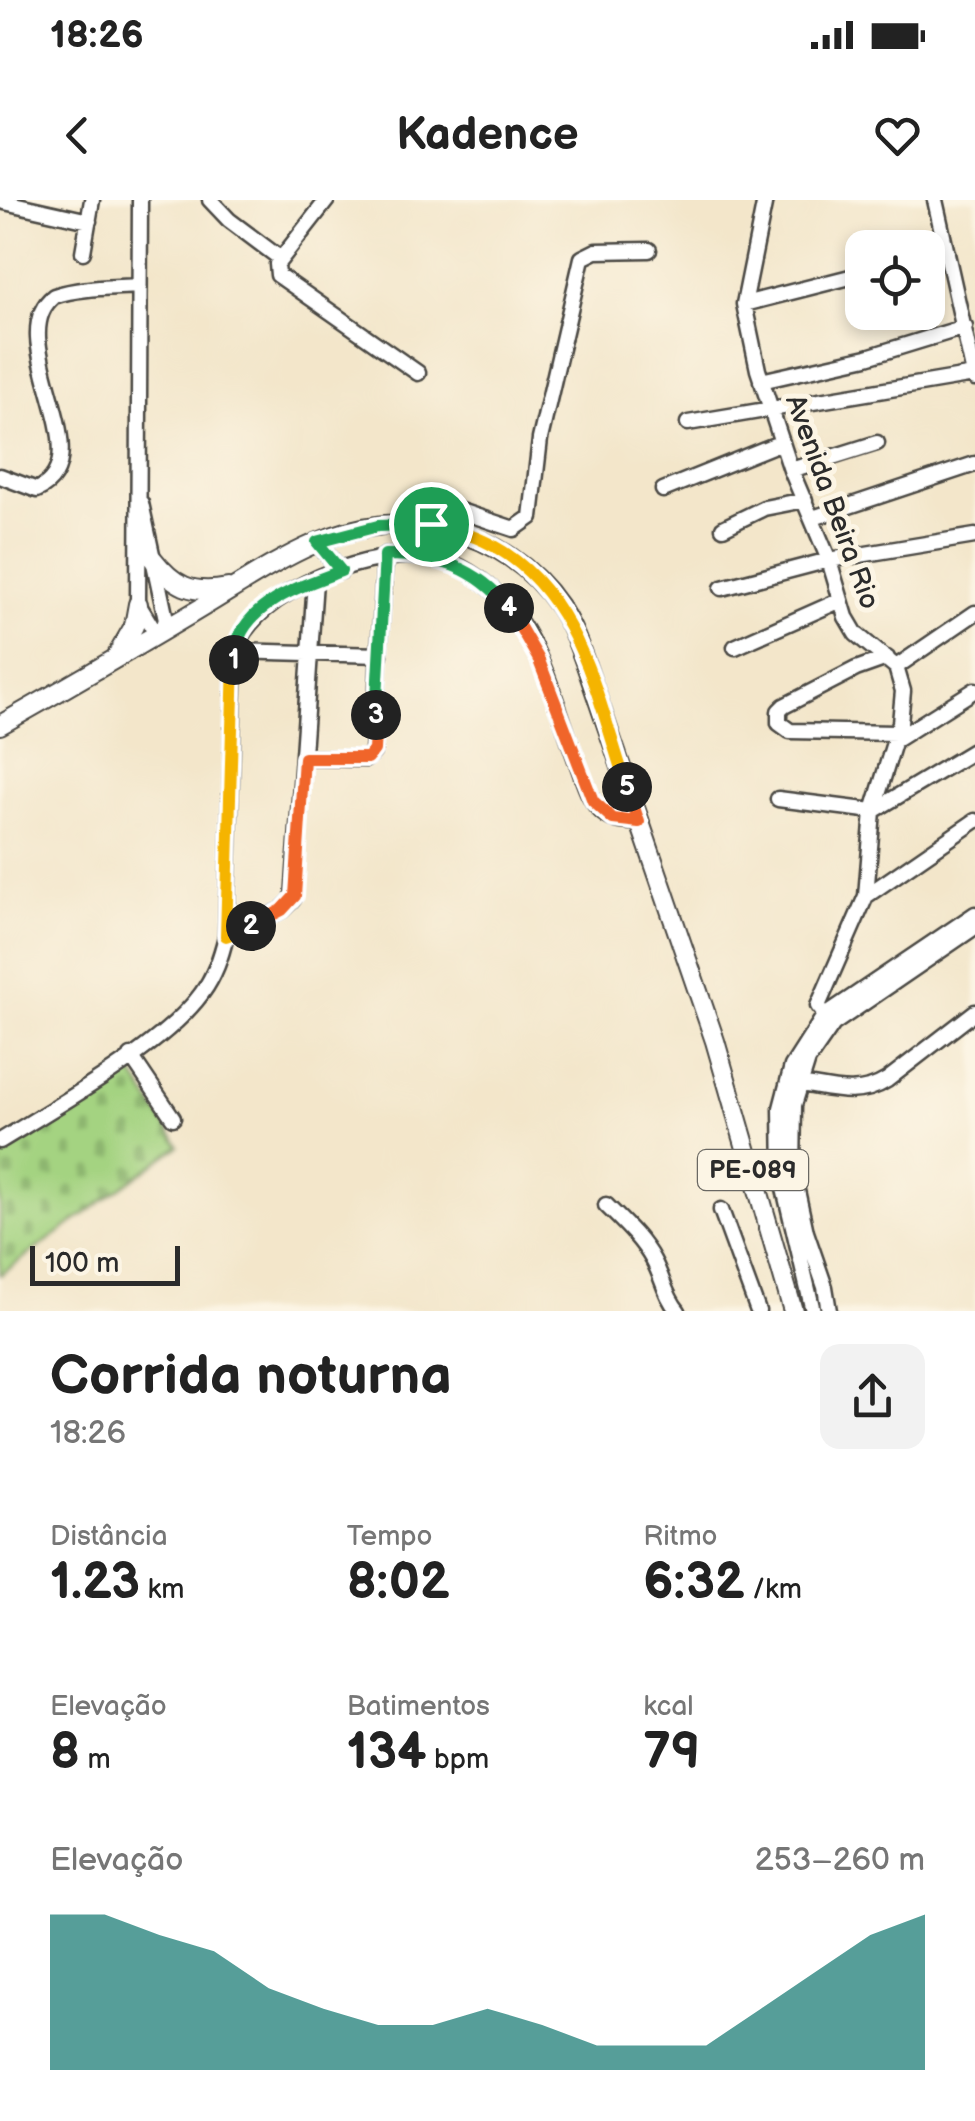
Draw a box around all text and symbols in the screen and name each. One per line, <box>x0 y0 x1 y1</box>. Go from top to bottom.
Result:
text: 18:26 <box>50 13 144 58</box>
icon: back <box>50 108 105 163</box>
text: Kadence <box>396 108 579 163</box>
icon: heart <box>870 108 925 163</box>
map controls <box>845 230 945 330</box>
button: locate <box>845 230 945 330</box>
street label: Avenida Beira Rio <box>778 390 886 614</box>
pin <box>389 482 474 567</box>
icon: arrive <box>404 497 459 552</box>
pin: 4 <box>484 583 534 633</box>
text: 4 <box>501 591 517 624</box>
pin: 1 <box>209 635 259 685</box>
text: 1 <box>228 643 240 676</box>
pin: 3 <box>351 690 401 740</box>
text: 3 <box>368 698 384 731</box>
pin: 5 <box>602 762 652 812</box>
text: 5 <box>619 770 635 803</box>
pin: 2 <box>226 901 276 951</box>
text: 2 <box>243 909 259 942</box>
road number: PE-089 <box>698 1150 808 1190</box>
scale bar <box>30 1241 180 1286</box>
text: 100 m <box>45 1247 119 1280</box>
text: Corrida noturna <box>50 1343 452 1410</box>
button: share <box>820 1344 925 1449</box>
text: 18:26 <box>50 1414 126 1453</box>
text: Distância <box>50 1520 168 1553</box>
text: Tempo <box>347 1520 432 1553</box>
text: Ritmo <box>643 1520 717 1553</box>
text: 1.23 <box>50 1553 140 1613</box>
text: 8:02 <box>347 1553 450 1613</box>
text: 6:32 <box>643 1553 745 1613</box>
text: km <box>140 1573 184 1606</box>
text: /km <box>745 1573 802 1606</box>
text: Elevação <box>50 1690 167 1723</box>
text: Batimentos <box>347 1690 490 1723</box>
text: kcal <box>643 1690 694 1723</box>
text: 8 <box>50 1723 80 1783</box>
text: 134 <box>347 1723 426 1783</box>
text: 79 <box>643 1723 700 1783</box>
text: m <box>80 1743 111 1776</box>
text: bpm <box>426 1743 489 1776</box>
text: Elevação <box>50 1841 183 1880</box>
text: 253–260 m <box>755 1841 925 1880</box>

